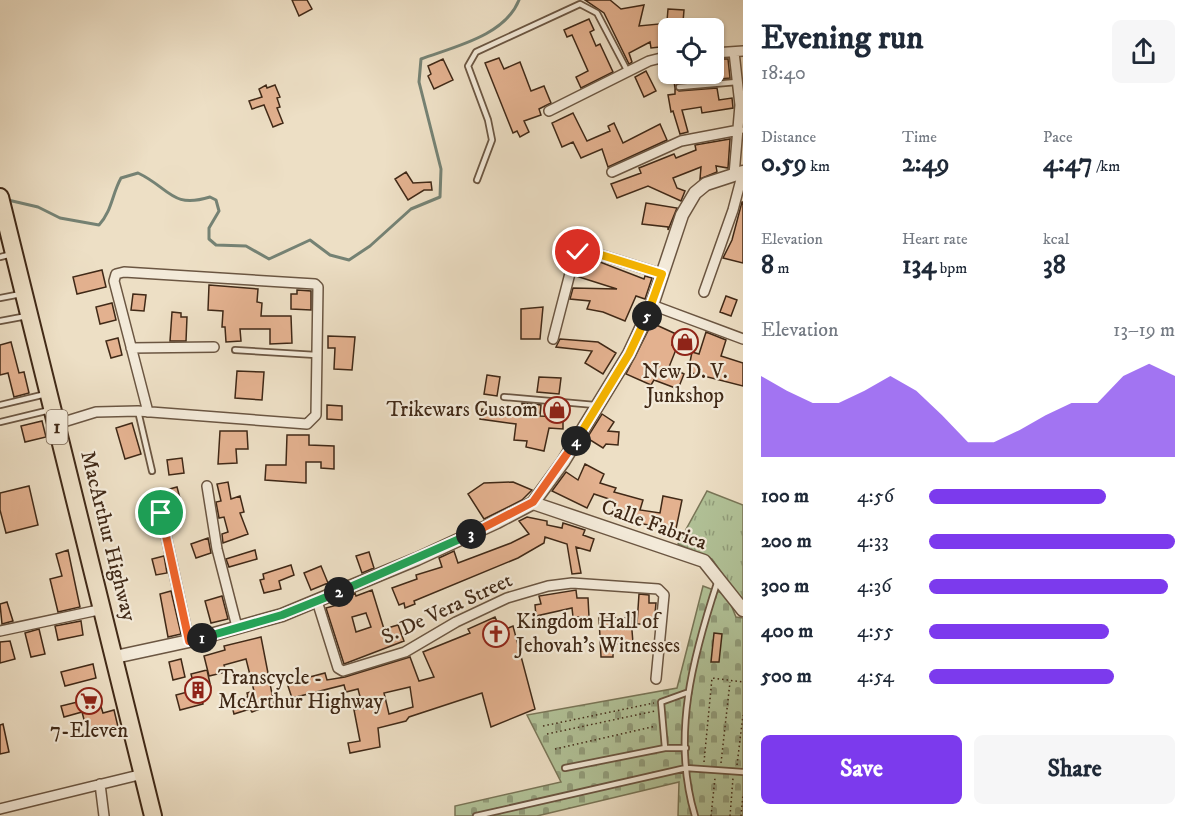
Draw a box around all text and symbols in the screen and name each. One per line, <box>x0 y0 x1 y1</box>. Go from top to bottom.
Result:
map controls <box>658 18 724 84</box>
button: locate <box>658 18 724 84</box>
text: Evening run <box>761 18 923 59</box>
button: share <box>1112 20 1175 83</box>
text: 18:40 <box>761 61 806 86</box>
text: Distance <box>761 127 816 147</box>
text: Time <box>902 127 937 147</box>
text: Pace <box>1043 127 1073 147</box>
text: 0.59 <box>761 147 807 180</box>
text: 2:49 <box>902 147 950 180</box>
text: 4:47 <box>1043 147 1093 180</box>
text: km <box>807 156 830 176</box>
text: /km <box>1093 156 1120 176</box>
pin <box>552 226 603 277</box>
text: Elevation <box>761 229 823 249</box>
text: Heart rate <box>902 229 968 249</box>
text: kcal <box>1043 229 1069 249</box>
icon: check <box>561 235 594 268</box>
text: 8 <box>761 249 774 282</box>
text: 134 <box>902 249 936 282</box>
text: 38 <box>1043 249 1066 282</box>
text: m <box>774 258 789 278</box>
text: bpm <box>936 258 967 278</box>
pin: 5 <box>632 301 662 331</box>
text: 5 <box>643 306 651 326</box>
text: Elevation <box>761 318 838 343</box>
text: 13–19 m <box>1113 318 1175 343</box>
shop icon: New D. V. Junkshop <box>670 327 700 357</box>
place label: New D. V. Junkshop <box>642 359 728 409</box>
shop icon: Trikewars Custom <box>542 395 572 425</box>
place label: Trikewars Custom <box>387 397 538 423</box>
road number: 1 <box>46 410 68 444</box>
pin: 4 <box>561 426 591 456</box>
text: 4 <box>571 431 581 451</box>
street label: MacArthur Highway <box>74 448 142 625</box>
text: 100 m <box>761 484 809 509</box>
text: 4:56 <box>857 484 894 509</box>
pin <box>135 487 186 538</box>
street label: Calle Fabrica <box>598 494 711 556</box>
icon: arrive <box>144 496 177 529</box>
pin: 3 <box>456 519 486 549</box>
text: 3 <box>468 524 474 544</box>
text: 200 m <box>761 529 812 554</box>
text: 4:33 <box>857 529 889 554</box>
street label: S. De Vera Street <box>378 567 517 651</box>
text: 300 m <box>761 574 809 599</box>
text: 4:36 <box>857 574 892 599</box>
pin: 2 <box>324 577 354 607</box>
text: 2 <box>335 582 343 602</box>
place label: Kingdom Hall of Jehovah's Witnesses <box>514 609 680 659</box>
church icon: Kingdom Hall of Jehovah's Witnesses <box>481 619 511 649</box>
text: 400 m <box>761 619 813 644</box>
text: 4:55 <box>857 619 894 644</box>
pin: 1 <box>187 623 217 653</box>
text: 1 <box>199 628 205 648</box>
text: 500 m <box>761 664 812 689</box>
text: 4:54 <box>857 664 894 689</box>
place label: Transcycle - McArthur Highway <box>218 665 385 715</box>
building icon: Transcycle - McArthur Highway <box>183 675 213 705</box>
supermarket icon: 7-Eleven <box>74 686 104 716</box>
place label: 7-Eleven <box>50 718 128 744</box>
button: Save <box>761 735 962 804</box>
button: Share <box>974 735 1175 804</box>

